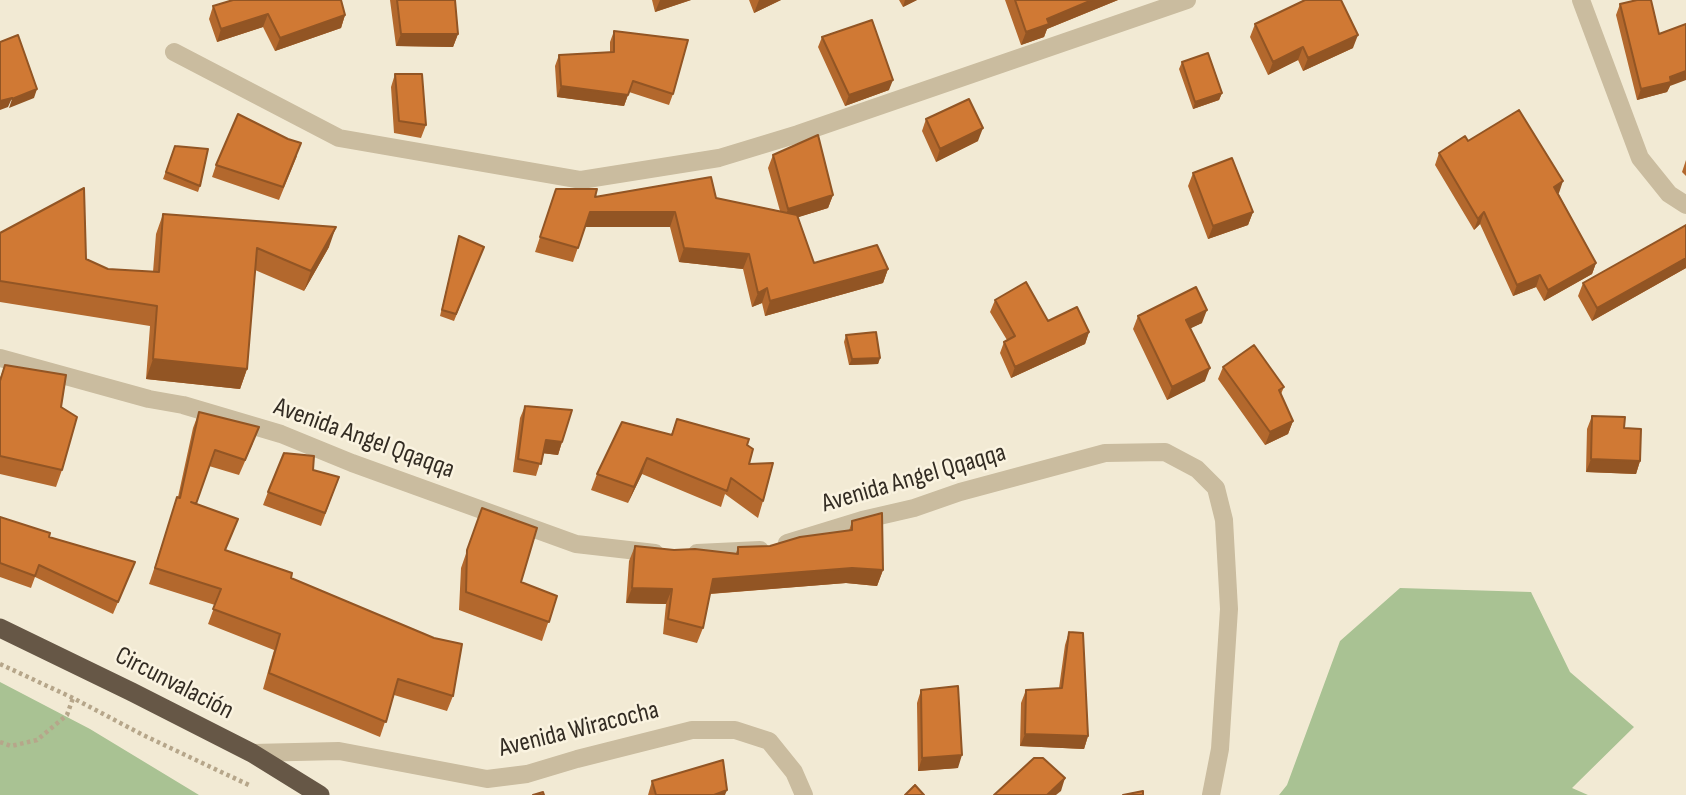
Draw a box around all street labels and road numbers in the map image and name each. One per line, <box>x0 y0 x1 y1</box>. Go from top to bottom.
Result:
street label: Avenida Angel Qqaqqa <box>269 392 459 486</box>
street label: Avenida Angel Qqaqqa <box>818 438 1010 520</box>
street label: Circunvalación <box>110 641 238 727</box>
street label: Avenida Wiracocha <box>496 695 662 765</box>

